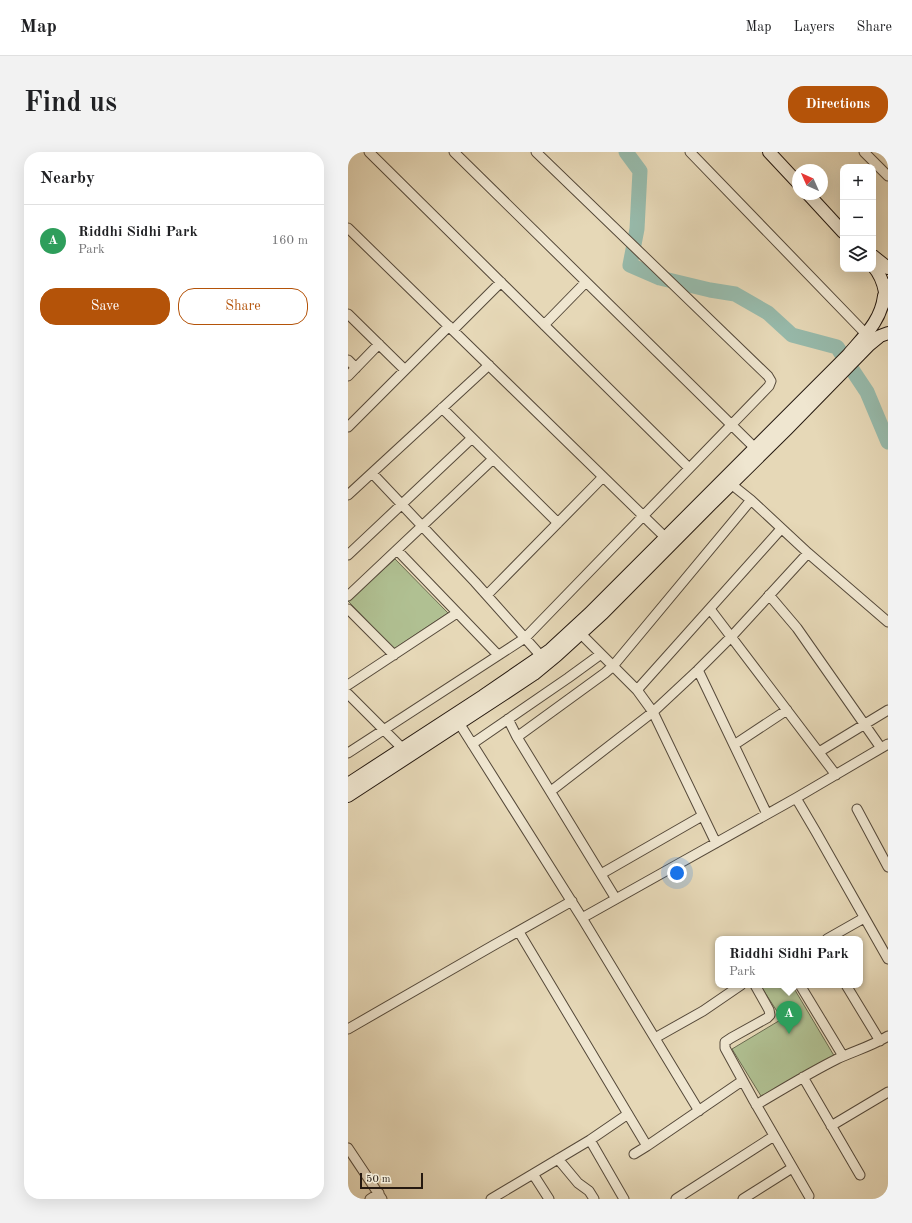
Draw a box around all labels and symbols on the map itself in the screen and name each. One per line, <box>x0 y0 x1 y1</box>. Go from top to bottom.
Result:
north arrow <box>792 164 828 200</box>
your location <box>667 863 687 883</box>
pin: A <box>776 1001 802 1034</box>
scale bar <box>360 1171 423 1190</box>

